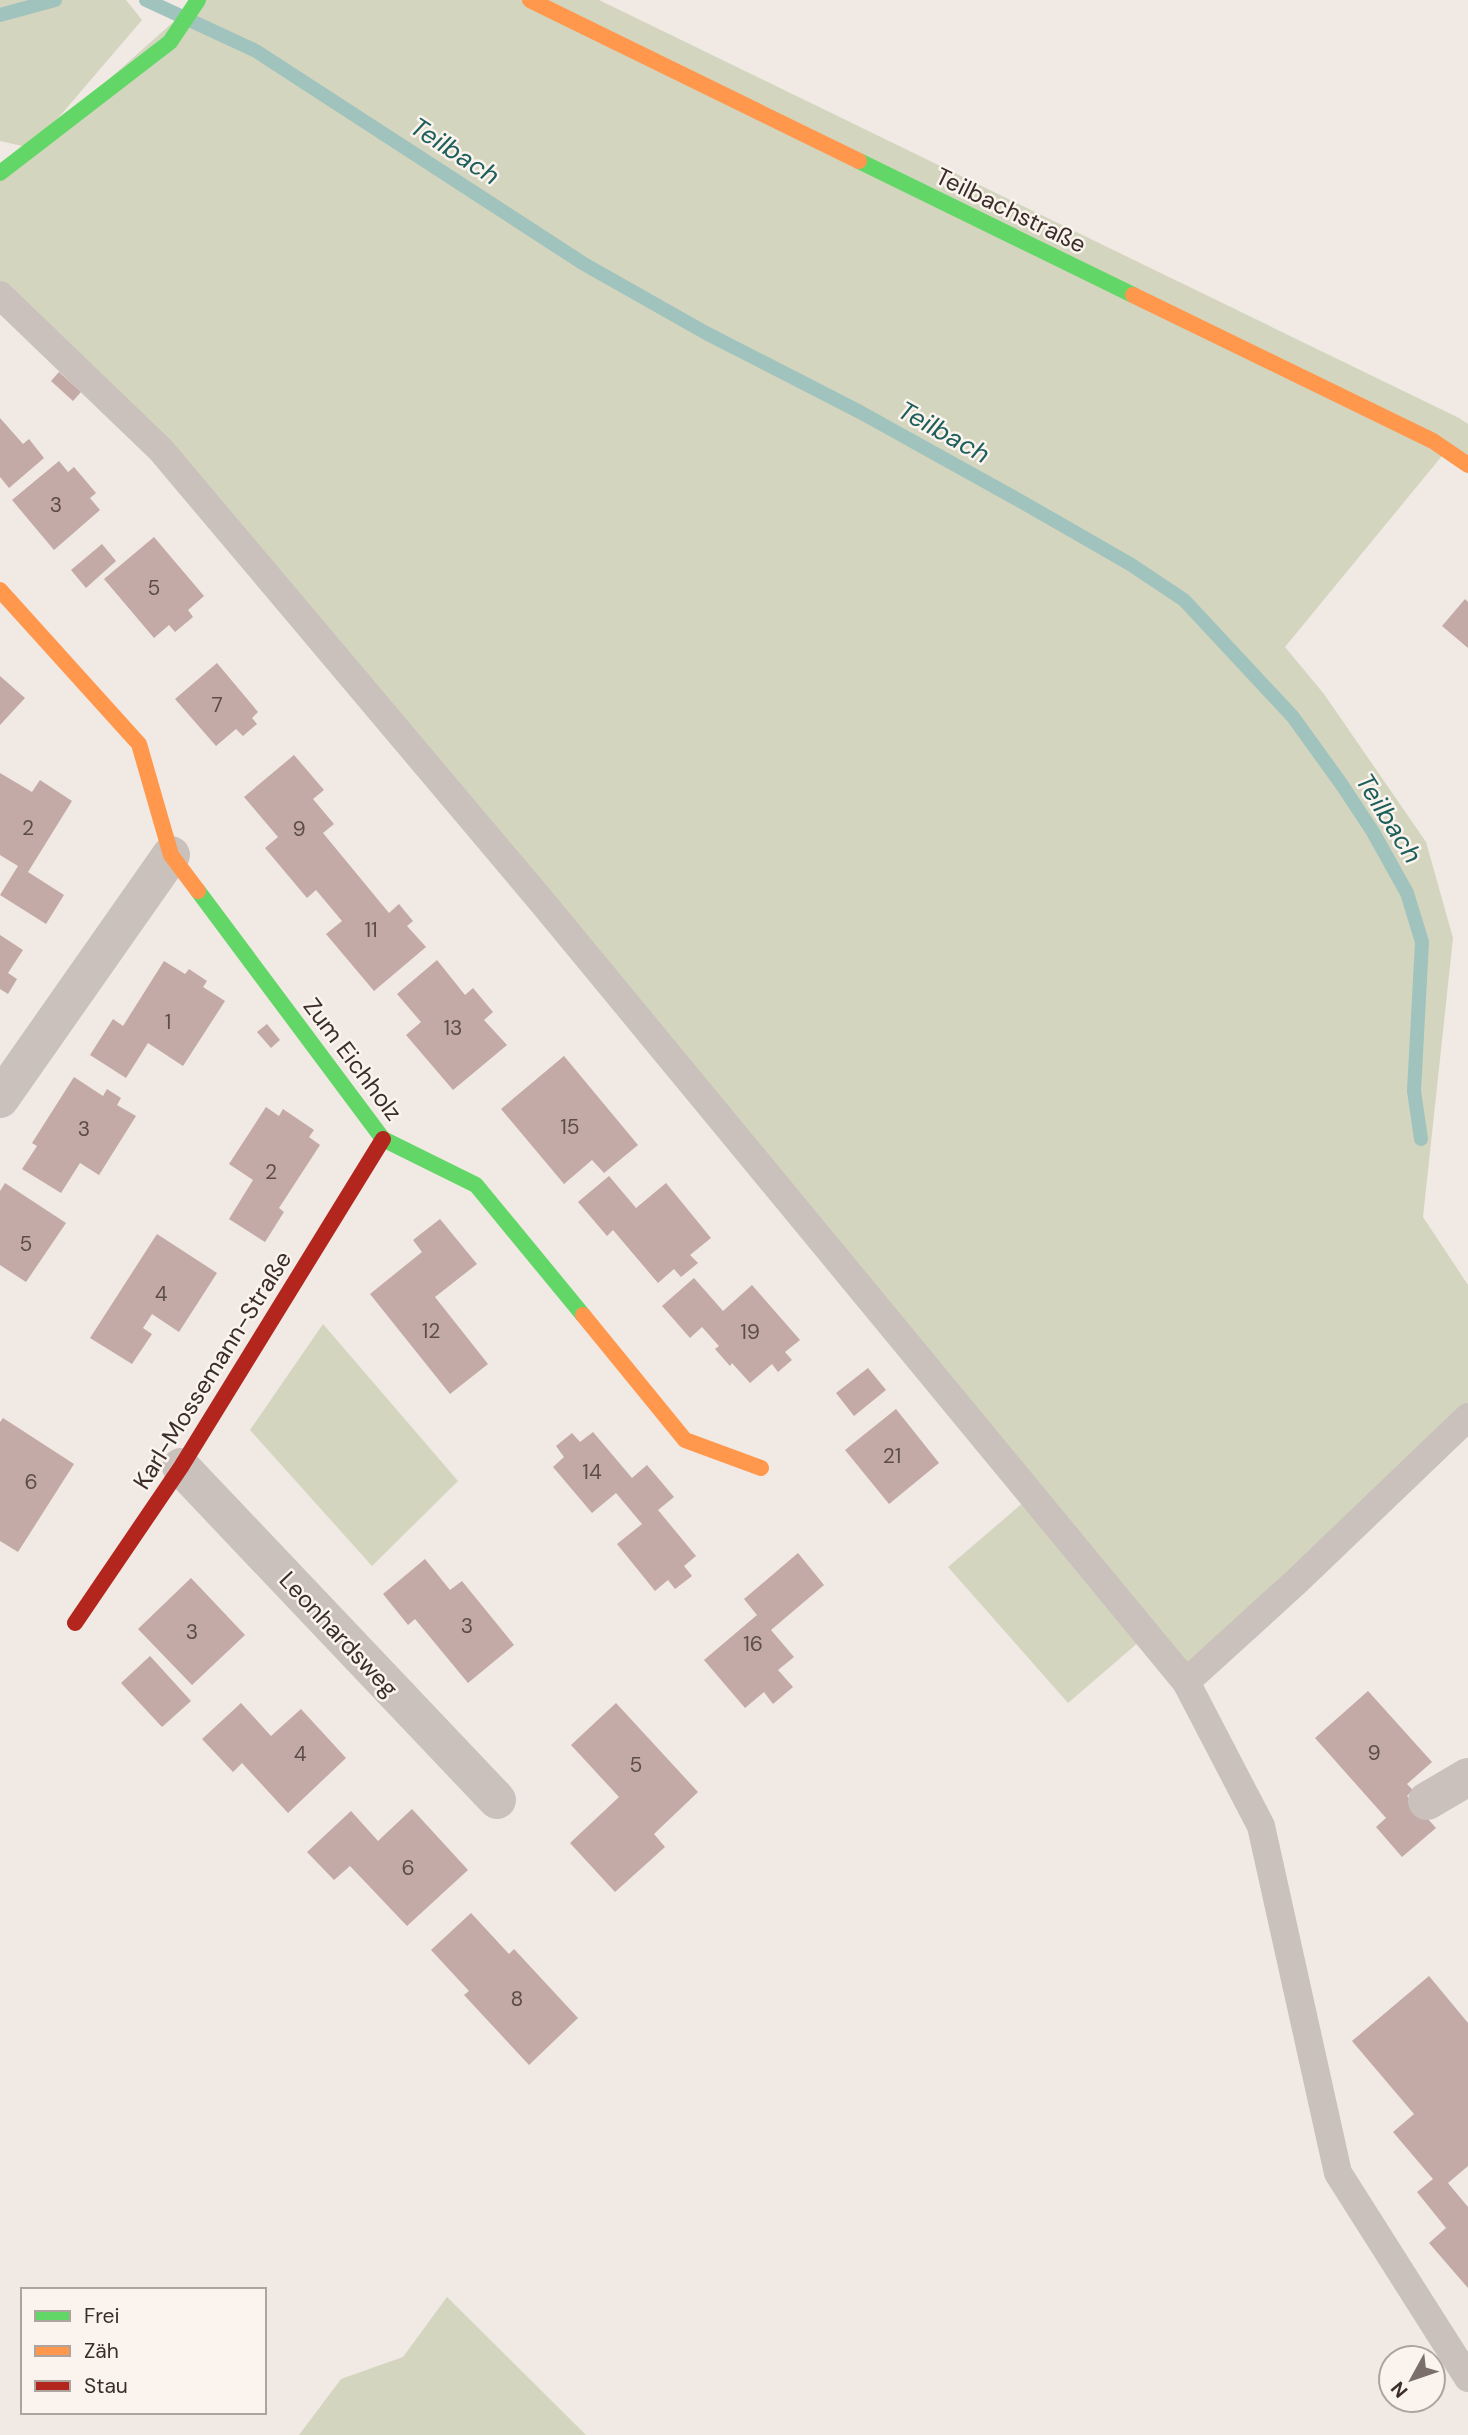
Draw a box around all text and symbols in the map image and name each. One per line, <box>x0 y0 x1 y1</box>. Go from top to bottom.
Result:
water label: Teilbach <box>404 110 506 192</box>
street label: Teilbachstraße <box>931 160 1091 260</box>
water label: Teilbach <box>892 393 996 471</box>
house number: 3 <box>50 491 62 519</box>
house number: 5 <box>148 574 160 602</box>
house number: 7 <box>211 691 223 719</box>
water label: Teilbach <box>1348 767 1430 869</box>
house number: 2 <box>22 814 34 842</box>
house number: 9 <box>292 815 306 843</box>
house number: 11 <box>364 916 378 944</box>
street label: Zum Eichholz <box>297 991 409 1127</box>
house number: 1 <box>165 1008 171 1036</box>
house number: 13 <box>444 1014 462 1042</box>
house number: 15 <box>560 1113 580 1141</box>
house number: 3 <box>78 1115 90 1143</box>
house number: 2 <box>265 1158 277 1186</box>
house number: 5 <box>20 1230 32 1258</box>
street label: Karl-Mossemann-Straße <box>126 1245 298 1495</box>
house number: 4 <box>155 1280 168 1308</box>
house number: 12 <box>422 1317 440 1345</box>
house number: 19 <box>740 1318 760 1346</box>
house number: 21 <box>883 1442 901 1470</box>
house number: 14 <box>582 1458 602 1486</box>
house number: 6 <box>24 1468 38 1496</box>
street label: Leonhardsweg <box>273 1565 405 1703</box>
house number: 3 <box>461 1612 473 1640</box>
house number: 3 <box>186 1618 198 1646</box>
house number: 16 <box>743 1630 763 1658</box>
house number: 9 <box>1367 1739 1381 1767</box>
house number: 4 <box>294 1740 307 1768</box>
house number: 5 <box>630 1751 642 1779</box>
house number: 6 <box>401 1854 415 1882</box>
house number: 8 <box>511 1985 523 2013</box>
legend <box>21 2288 266 2414</box>
text: Frei <box>84 2302 120 2330</box>
text: Zäh <box>84 2337 119 2365</box>
north arrow <box>1377 2344 1447 2414</box>
text: Stau <box>84 2372 128 2400</box>
text: N <box>1385 2376 1413 2403</box>

